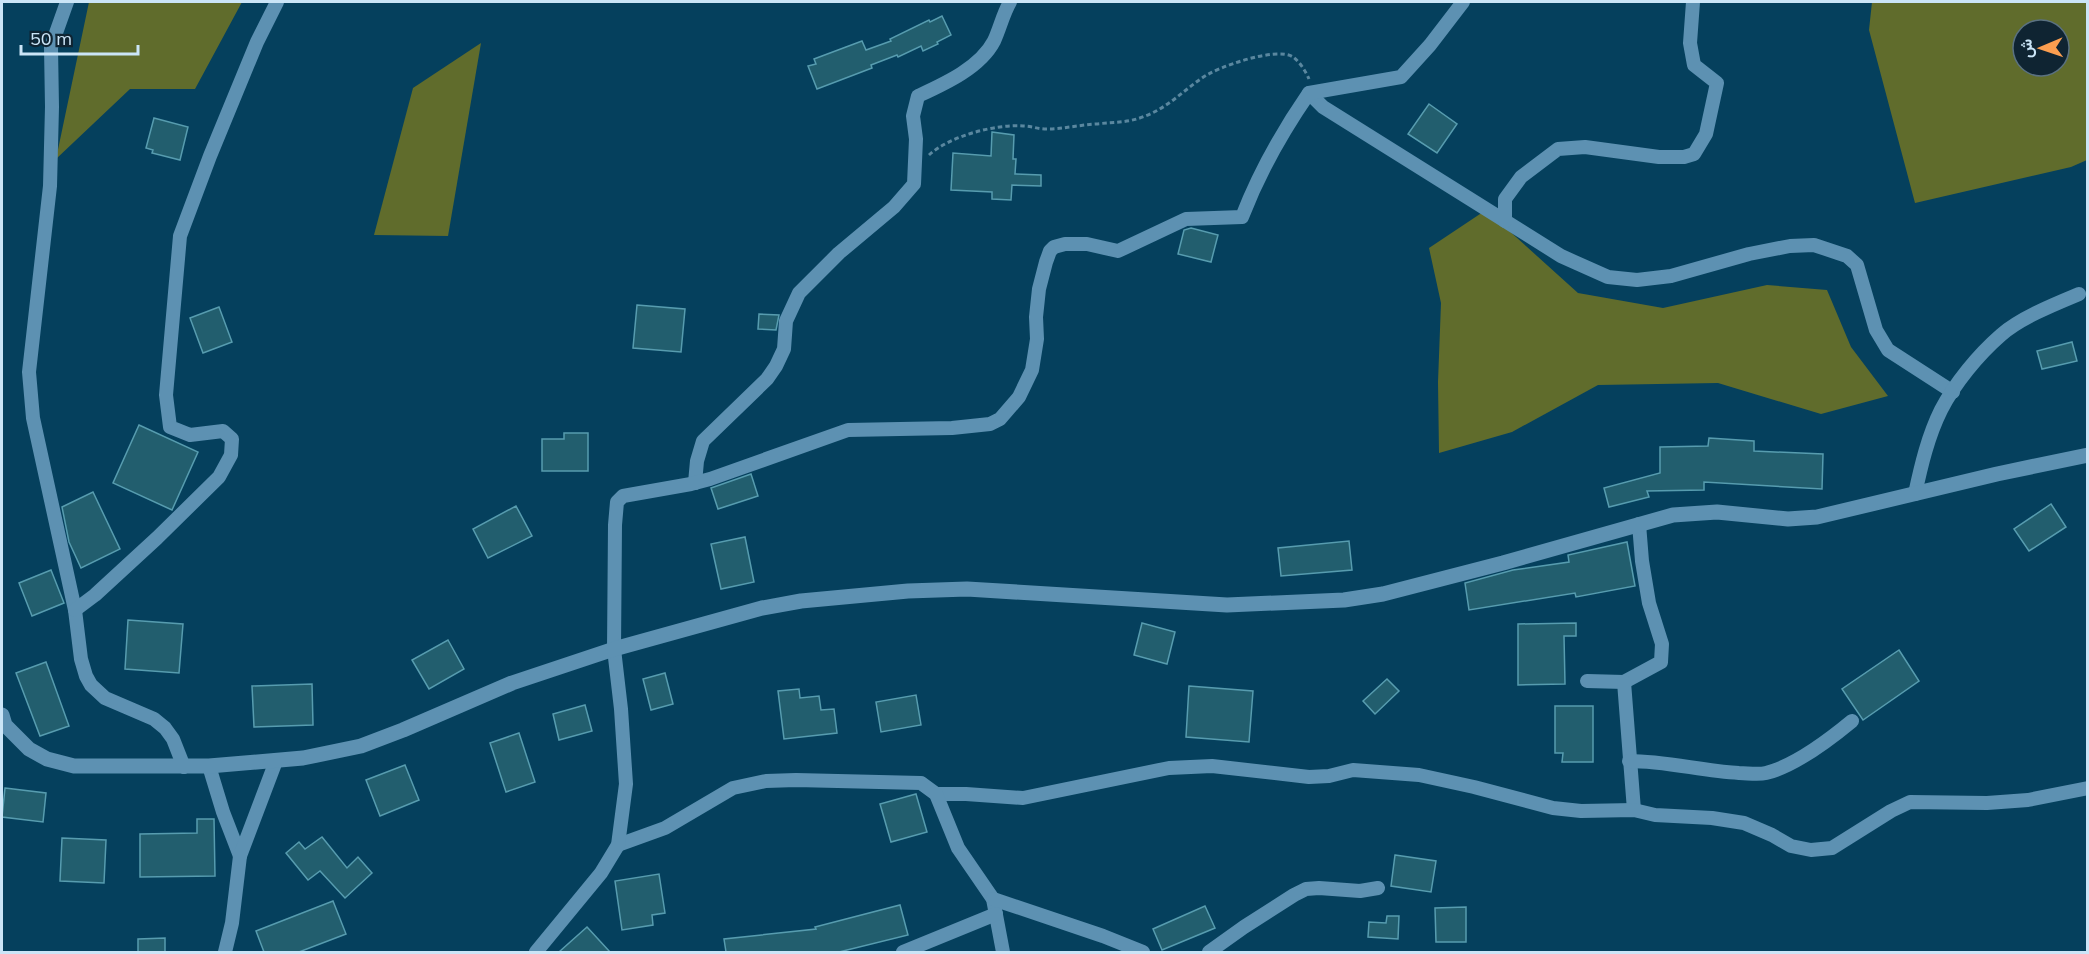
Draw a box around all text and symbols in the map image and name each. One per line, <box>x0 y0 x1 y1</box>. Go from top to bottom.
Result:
scale bar <box>21 18 138 56</box>
north arrow <box>2011 18 2071 78</box>
text: 50 m <box>30 27 72 50</box>
text: ش <box>2016 39 2036 58</box>

